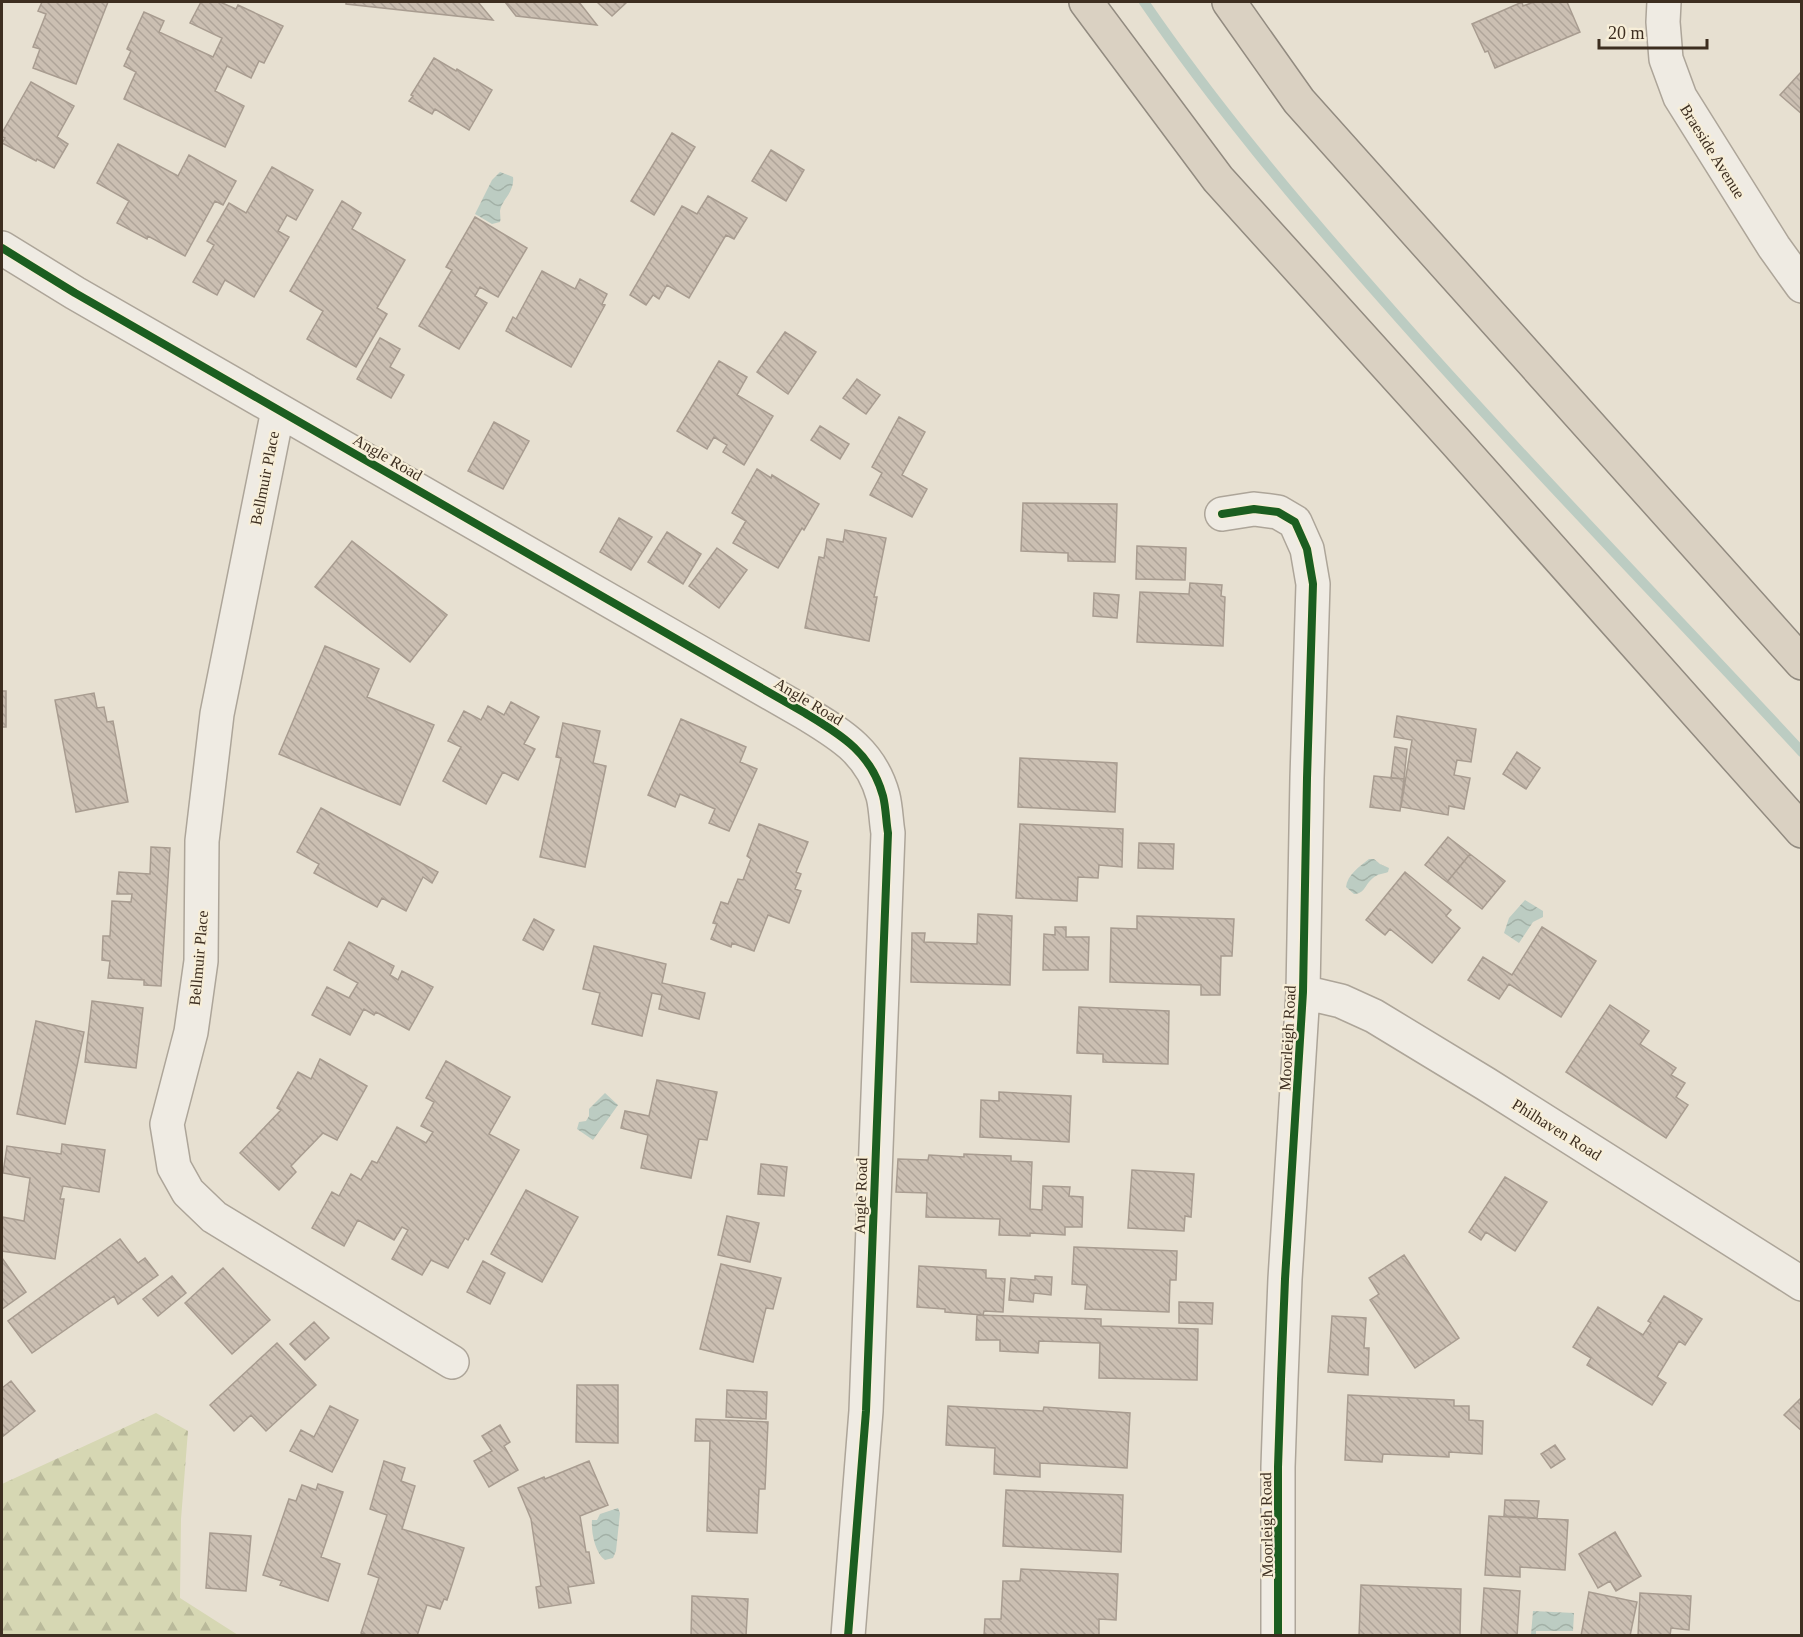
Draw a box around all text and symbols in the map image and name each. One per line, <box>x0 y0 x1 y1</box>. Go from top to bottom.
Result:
scale bar <box>1599 12 1707 50</box>
text: 20 m <box>1608 23 1645 43</box>
street label: Braeside Avenue <box>1677 101 1748 201</box>
street label: Bellmuir Place <box>247 430 282 527</box>
street label: Angle Road <box>350 431 425 485</box>
street label: Angle Road <box>771 674 846 729</box>
street label: Bellmuir Place <box>186 910 211 1006</box>
street label: Moorleigh Road <box>1276 985 1300 1091</box>
street label: Philhaven Road <box>1509 1095 1604 1164</box>
street label: Angle Road <box>851 1157 871 1235</box>
street label: Moorleigh Road <box>1257 1472 1277 1578</box>

